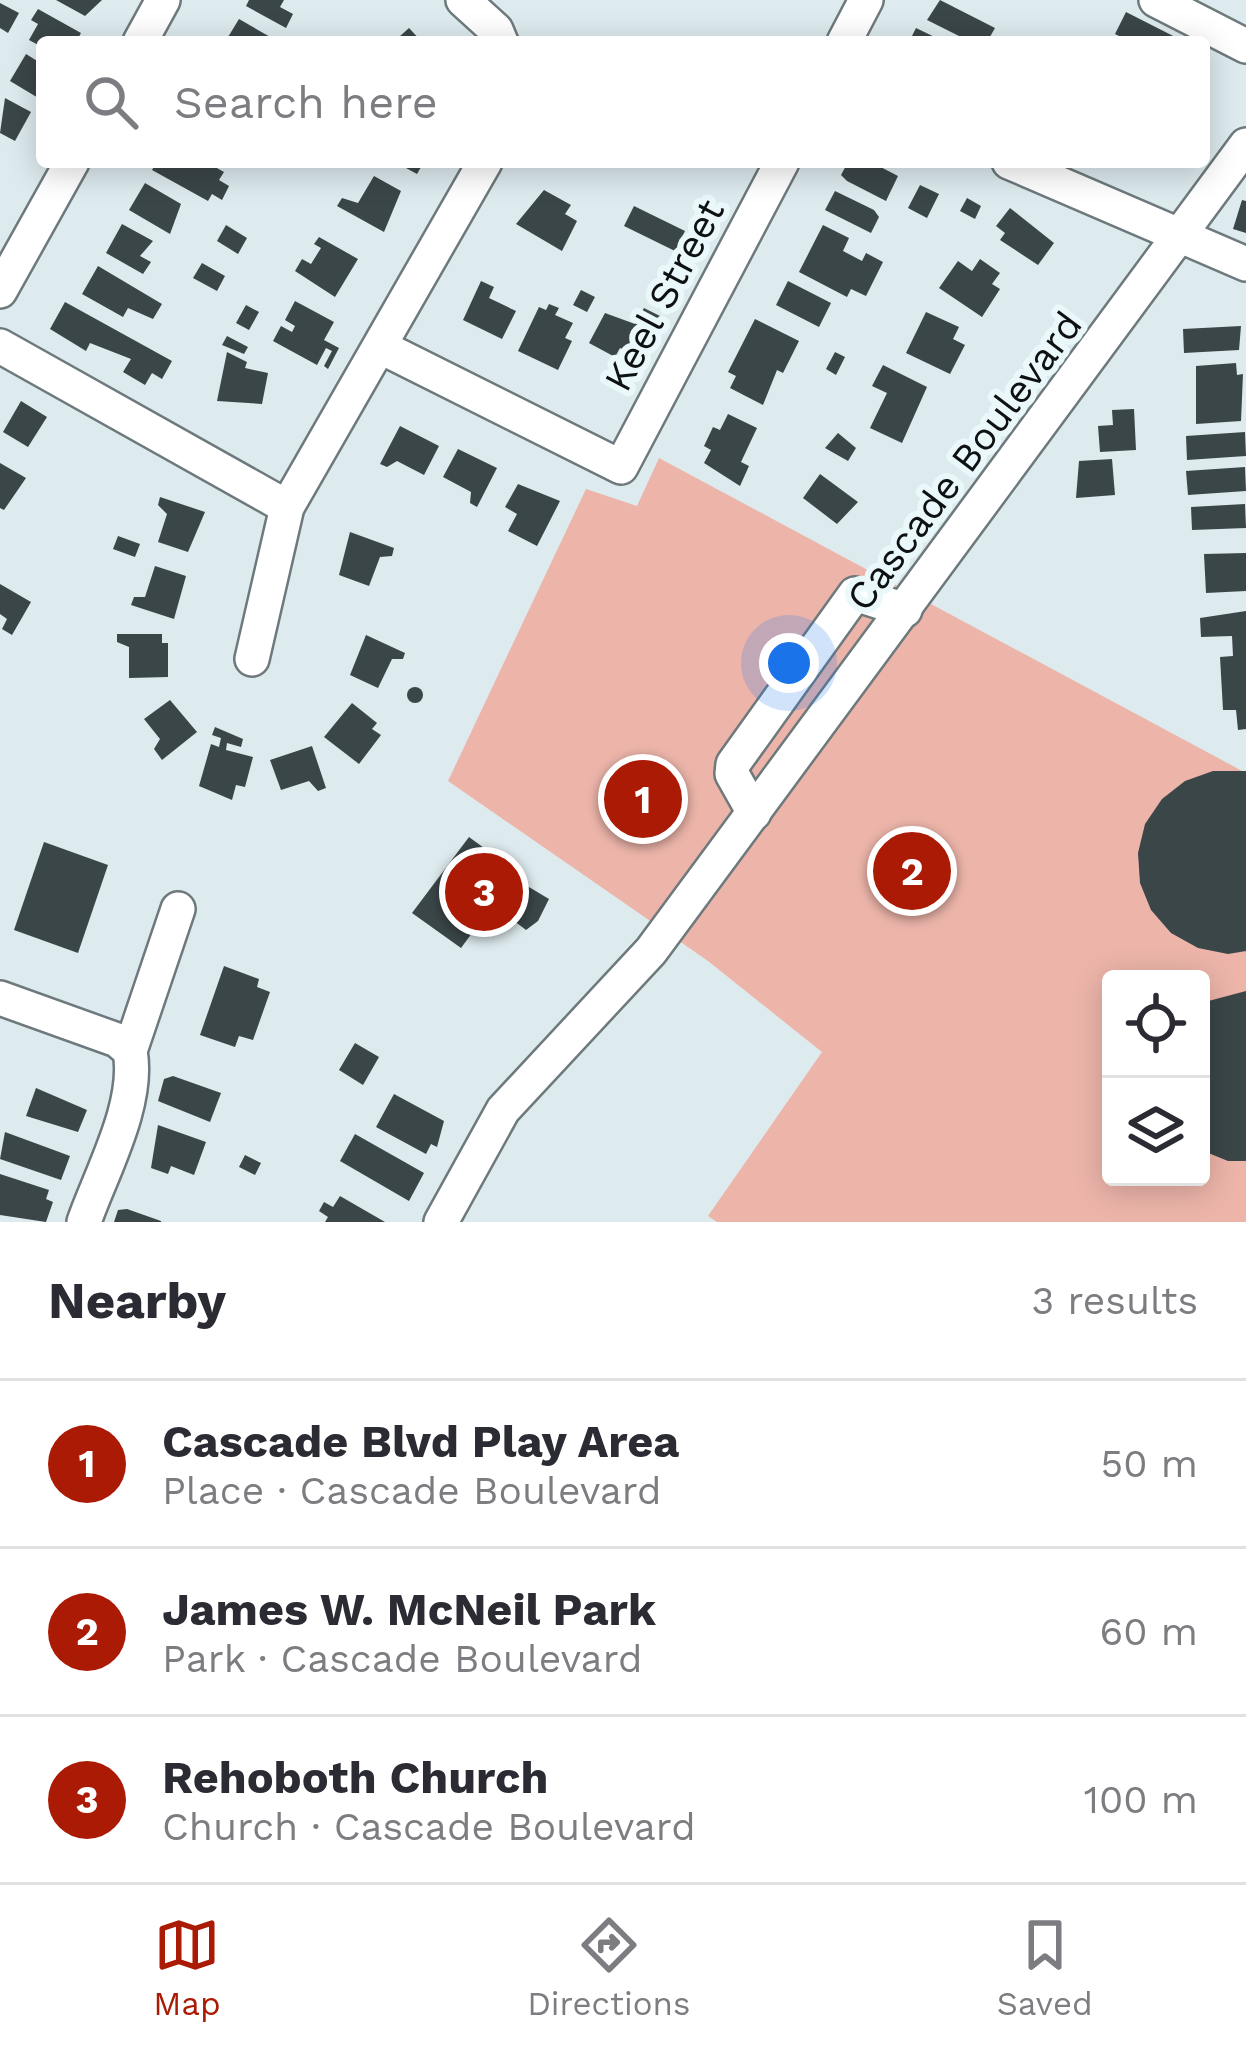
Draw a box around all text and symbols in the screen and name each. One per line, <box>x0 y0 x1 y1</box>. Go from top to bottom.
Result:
search box <box>36 36 1210 168</box>
icon: search <box>78 69 144 135</box>
text: Search here <box>174 76 438 129</box>
street label: Keel Street <box>595 192 733 398</box>
street label: Cascade Boulevard <box>837 303 1091 619</box>
your location <box>759 633 819 693</box>
pin: 1 <box>604 754 682 844</box>
pin: 2 <box>873 826 951 916</box>
pin: 3 <box>445 847 523 937</box>
map controls <box>1102 970 1210 1186</box>
button: locate <box>1102 970 1210 1078</box>
button: layers <box>1102 1078 1210 1186</box>
text: Nearby <box>48 1271 226 1330</box>
text: 3 results <box>1032 1278 1198 1323</box>
text: Cascade Blvd Play Area <box>162 1415 679 1468</box>
text: 1 <box>79 1441 95 1486</box>
text: 50 m <box>1101 1441 1198 1486</box>
text: Place · Cascade Boulevard <box>162 1468 662 1513</box>
text: James W. McNeil Park <box>162 1583 656 1636</box>
text: 2 <box>75 1609 99 1654</box>
text: 60 m <box>1100 1609 1198 1654</box>
text: Park · Cascade Boulevard <box>162 1636 642 1681</box>
text: Rehoboth Church <box>162 1751 548 1804</box>
text: 3 <box>75 1777 99 1822</box>
text: 100 m <box>1084 1777 1198 1822</box>
text: Church · Cascade Boulevard <box>162 1804 696 1849</box>
tab: Map <box>153 1912 221 2023</box>
tab: Directions <box>527 1912 690 2023</box>
tab: Saved <box>997 1912 1093 2023</box>

